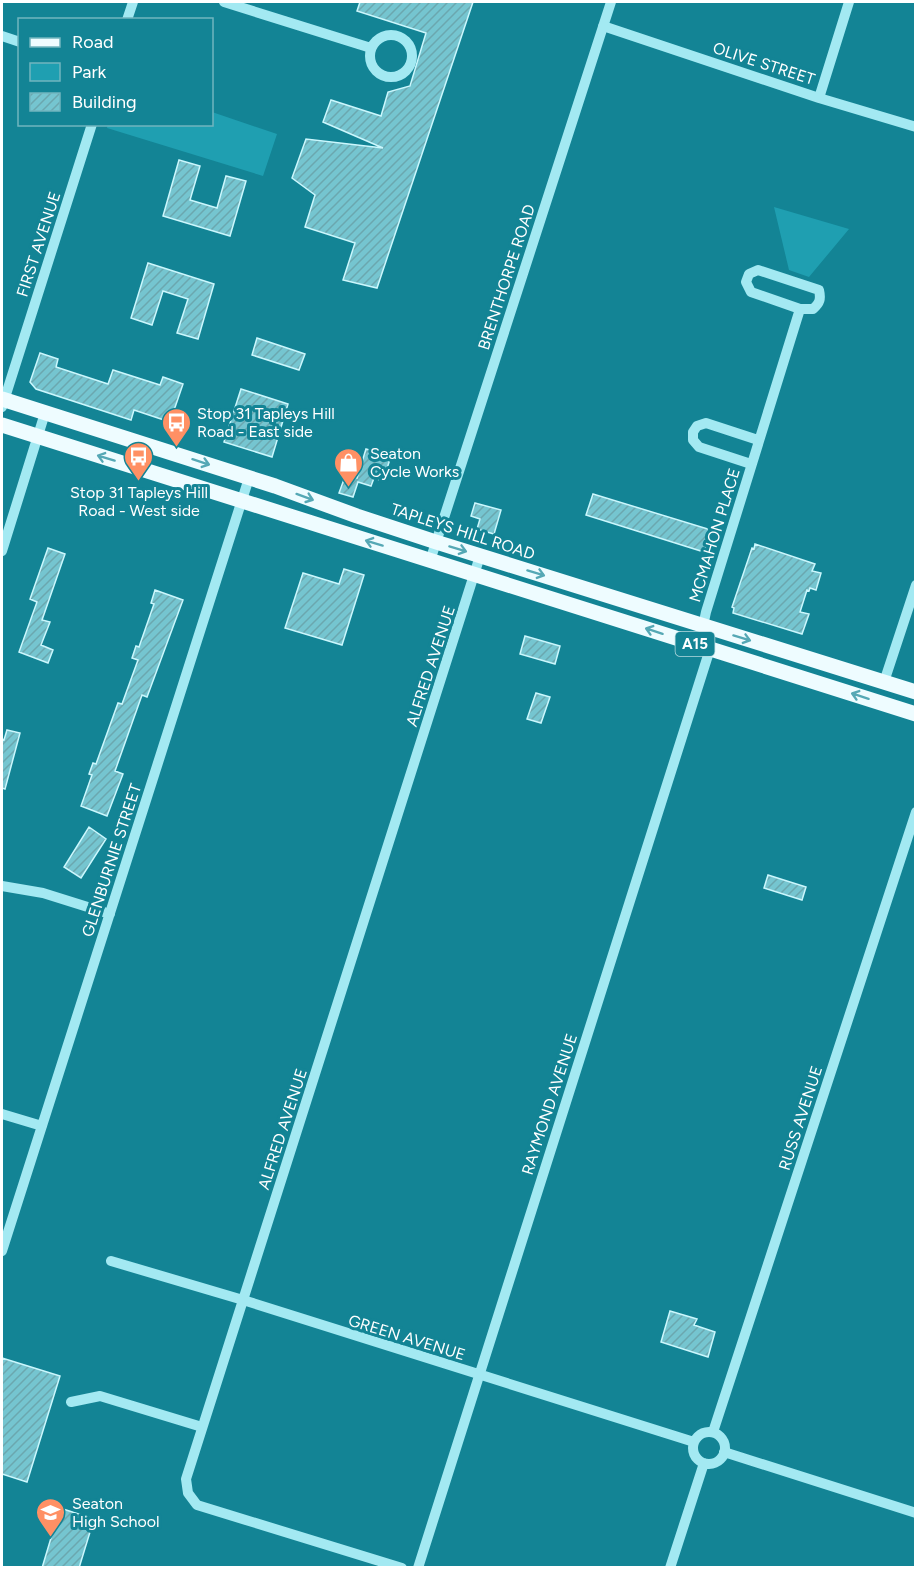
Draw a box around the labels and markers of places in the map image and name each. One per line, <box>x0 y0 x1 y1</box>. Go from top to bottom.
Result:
place label: Stop 31 Tapleys Hill Road - East side <box>197 404 335 441</box>
bus stop icon: Stop 31 Tapleys Hill Road - East side <box>160 406 192 448</box>
bus stop icon: Stop 31 Tapleys Hill Road - West side <box>123 440 155 482</box>
place label: Seaton Cycle Works <box>370 444 459 481</box>
shop icon: Seaton Cycle Works <box>333 446 365 488</box>
place label: Stop 31 Tapleys Hill Road - West side <box>70 483 208 520</box>
place label: Seaton High School <box>72 1494 160 1531</box>
school or university icon: Seaton High School <box>35 1496 67 1538</box>

